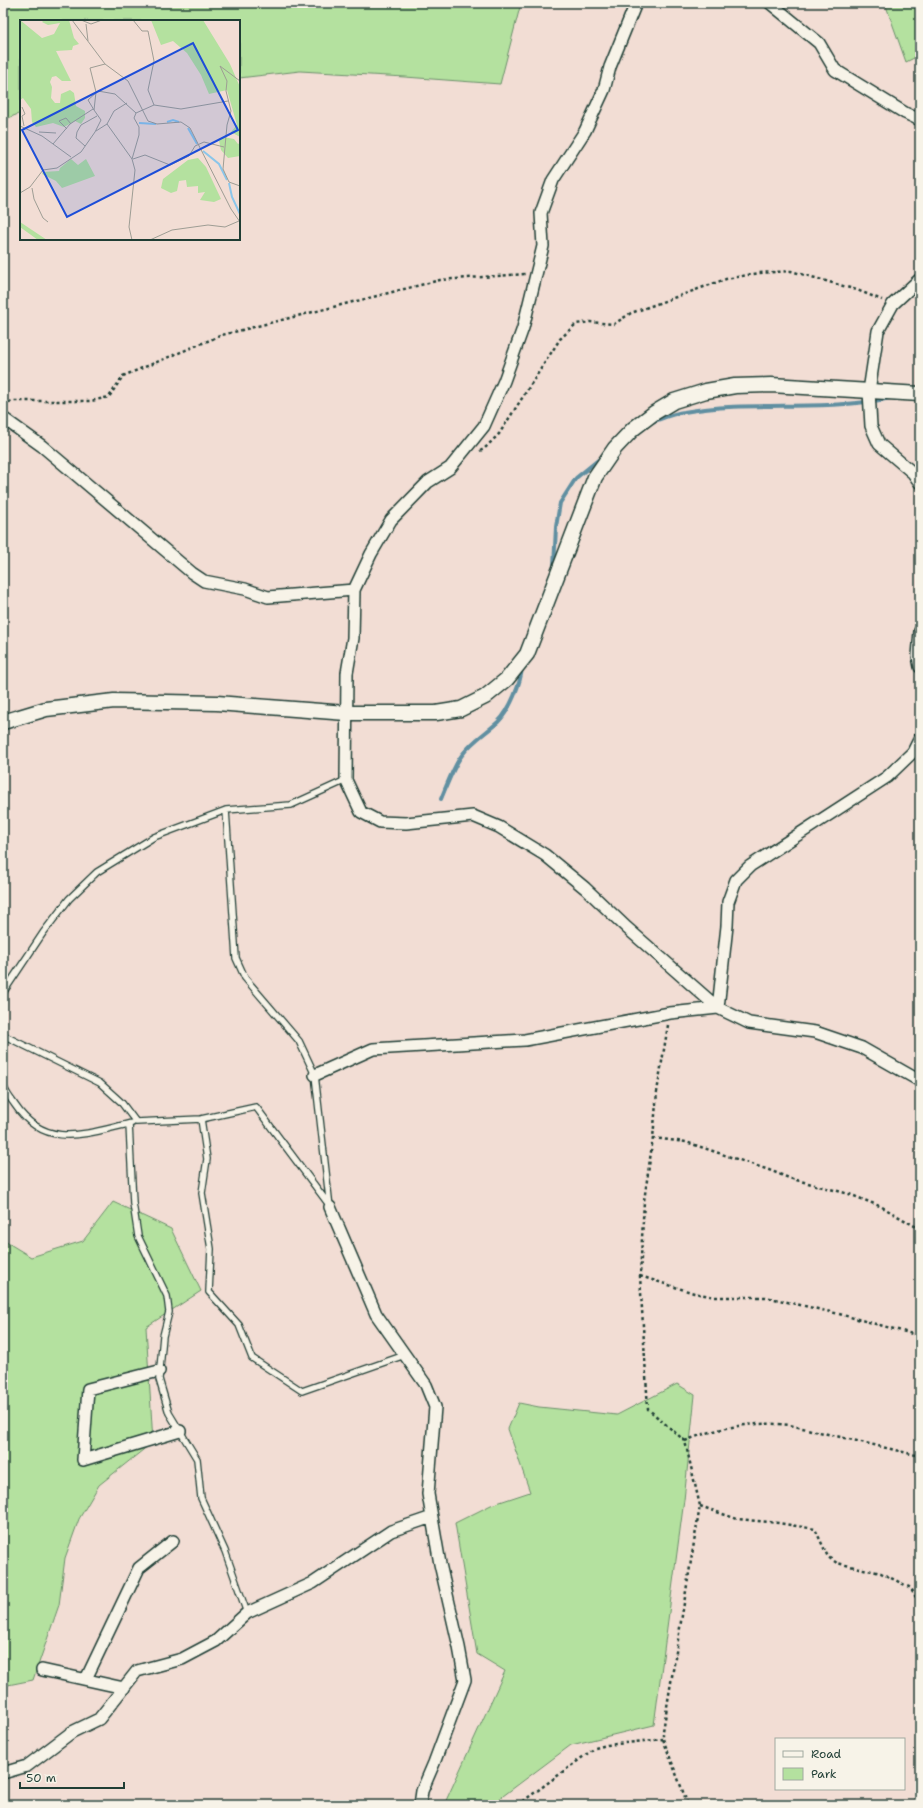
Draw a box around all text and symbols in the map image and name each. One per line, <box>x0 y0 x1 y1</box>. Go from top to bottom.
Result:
inset map <box>20 20 240 240</box>
legend <box>775 1738 905 1790</box>
text: Road <box>811 1746 842 1762</box>
scale bar <box>20 1764 124 1790</box>
text: Park <box>811 1766 837 1782</box>
text: 50 m <box>26 1770 56 1786</box>

